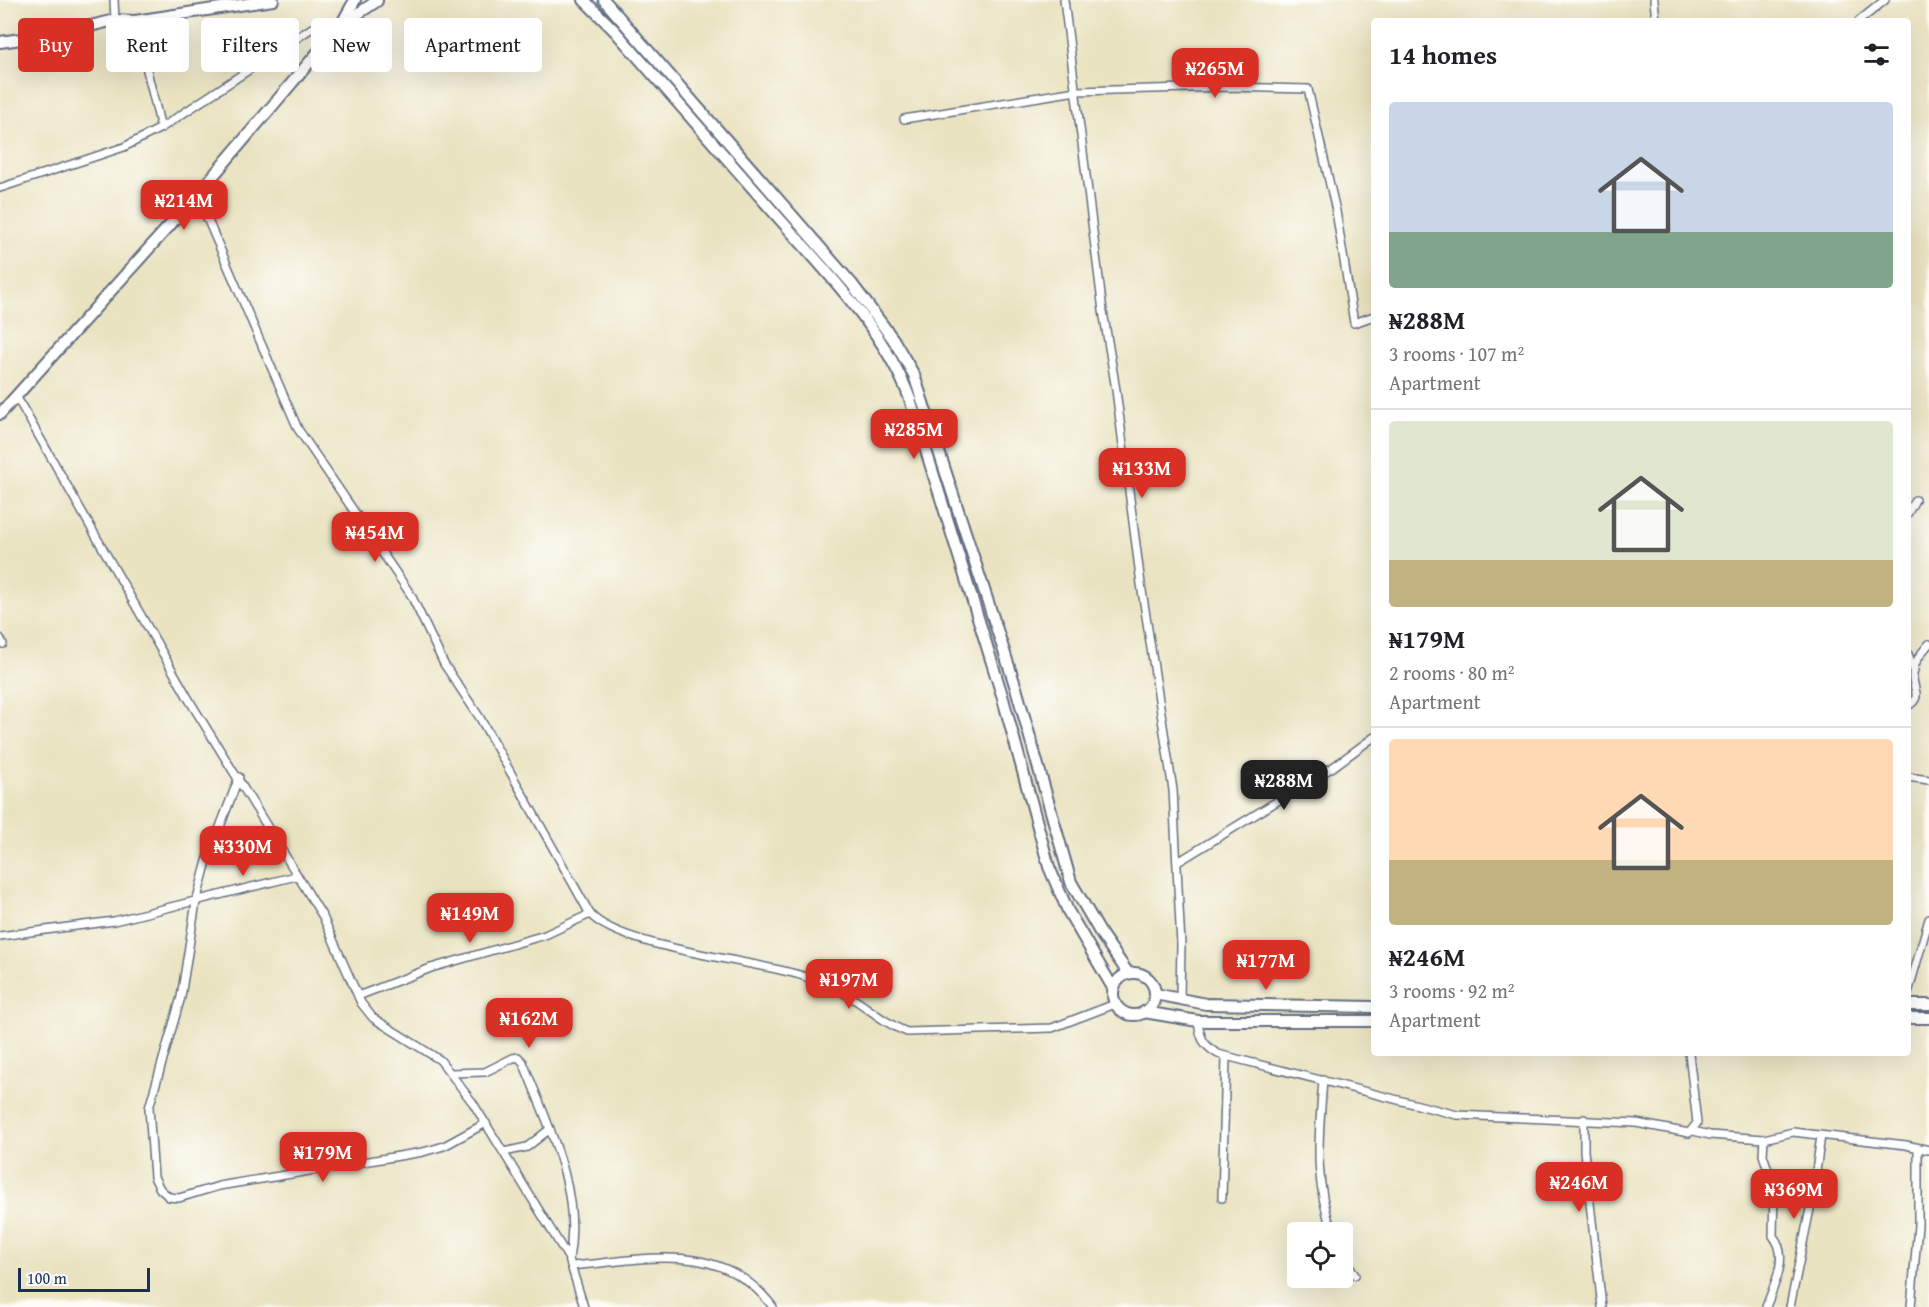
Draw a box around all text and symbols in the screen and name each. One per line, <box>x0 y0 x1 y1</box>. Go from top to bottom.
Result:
chip: Buy <box>18 18 94 72</box>
chip: Rent <box>106 18 189 72</box>
chip: Filters <box>201 18 299 72</box>
chip: New <box>311 18 392 72</box>
chip: Apartment <box>404 18 542 72</box>
text: 14 homes <box>1389 35 1497 74</box>
icon: filters <box>1860 38 1893 71</box>
pin: ₦265M <box>1173 48 1257 99</box>
text: ₦265M <box>1186 53 1244 82</box>
icon: home <box>1587 141 1695 249</box>
pin: ₦214M <box>142 180 226 231</box>
text: ₦214M <box>155 185 213 214</box>
text: ₦288M <box>1389 300 1465 339</box>
text: 3 rooms · 107 m² <box>1389 339 1524 368</box>
text: Apartment <box>1389 368 1481 397</box>
pin: ₦285M <box>872 409 956 460</box>
text: ₦285M <box>885 414 943 443</box>
pin: ₦133M <box>1100 448 1184 499</box>
text: ₦133M <box>1113 453 1171 482</box>
icon: home <box>1587 460 1695 568</box>
pin: ₦454M <box>333 512 417 563</box>
text: ₦454M <box>346 517 404 546</box>
text: ₦179M <box>1389 619 1465 658</box>
text: 2 rooms · 80 m² <box>1389 658 1515 687</box>
text: Apartment <box>1389 687 1481 716</box>
pin: ₦288M <box>1242 760 1326 811</box>
text: ₦288M <box>1255 765 1313 794</box>
icon: home <box>1587 778 1695 886</box>
pin: ₦330M <box>201 826 285 877</box>
text: ₦330M <box>214 831 272 860</box>
pin: ₦149M <box>428 893 512 944</box>
text: ₦149M <box>441 898 499 927</box>
text: ₦246M <box>1389 937 1465 976</box>
pin: ₦177M <box>1224 940 1308 991</box>
text: ₦177M <box>1237 945 1295 974</box>
pin: ₦197M <box>807 959 891 1010</box>
text: ₦197M <box>820 964 878 993</box>
text: 3 rooms · 92 m² <box>1389 976 1515 1005</box>
pin: ₦162M <box>487 998 571 1049</box>
text: ₦162M <box>500 1003 558 1032</box>
text: Apartment <box>1389 1005 1481 1034</box>
pin: ₦179M <box>281 1132 365 1183</box>
text: ₦179M <box>294 1137 352 1166</box>
pin: ₦246M <box>1537 1162 1621 1213</box>
text: ₦246M <box>1550 1167 1608 1196</box>
pin: ₦369M <box>1752 1169 1836 1220</box>
text: ₦369M <box>1765 1174 1823 1203</box>
map controls <box>1287 1222 1353 1288</box>
button: locate <box>1287 1222 1353 1288</box>
scale bar <box>18 1265 150 1292</box>
text: 100 m <box>27 1266 67 1290</box>

